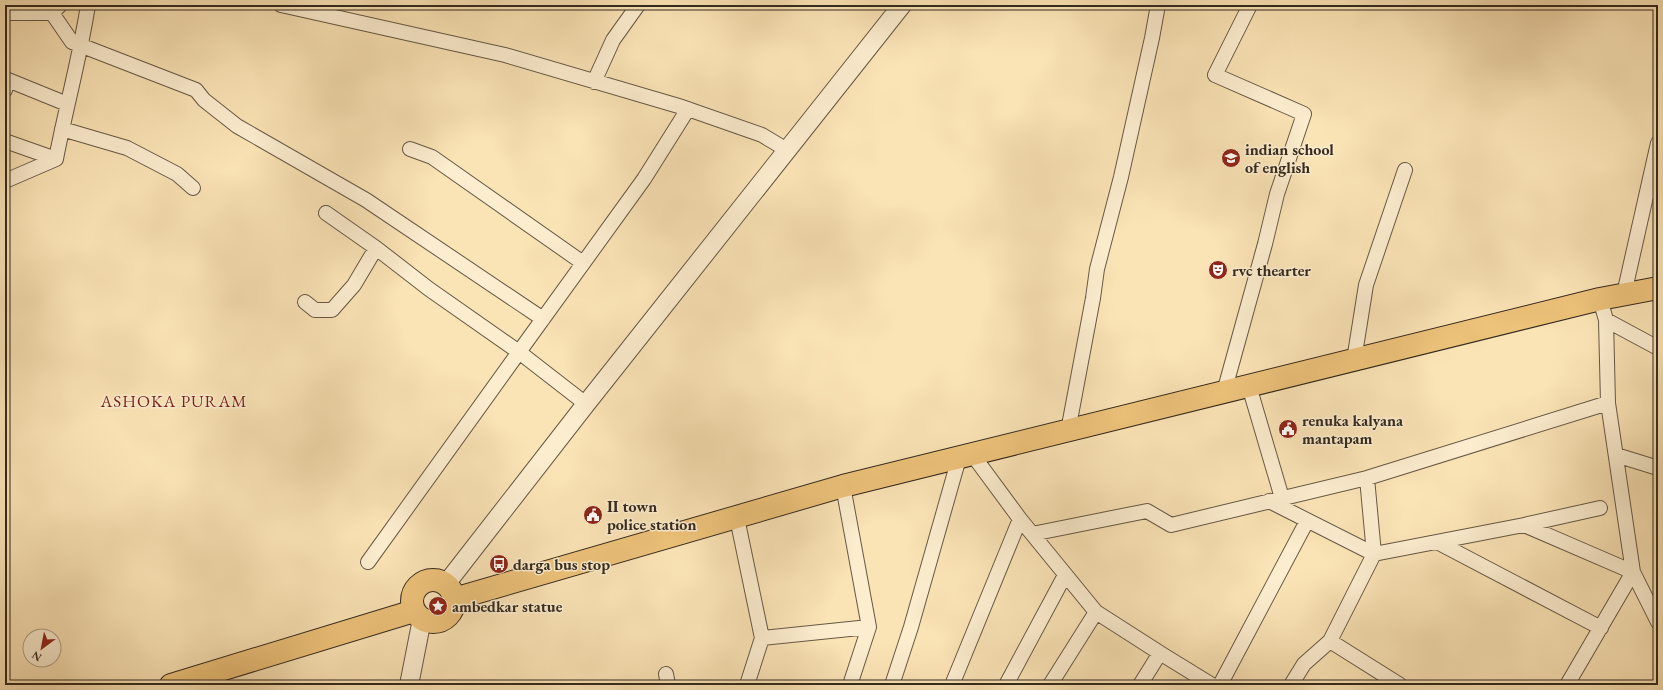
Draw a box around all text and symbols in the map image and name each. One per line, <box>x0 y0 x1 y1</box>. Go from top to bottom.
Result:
place label: indian school of english <box>1245 139 1334 178</box>
school or university icon: indian school of english <box>1220 147 1242 169</box>
theatre icon: rvc thearter <box>1207 259 1229 281</box>
place label: rvc thearter <box>1232 260 1311 281</box>
district label: ASHOKA PURAM <box>100 390 247 412</box>
place label: renuka kalyana mantapam <box>1302 410 1404 449</box>
public building icon: renuka kalyana mantapam <box>1277 418 1299 440</box>
place label: II town police station <box>607 496 696 535</box>
public building icon: II town police station <box>582 504 604 526</box>
bus stop icon: darga bus stop <box>488 553 510 575</box>
place label: darga bus stop <box>513 554 610 575</box>
place icon: ambedkar statue <box>427 595 449 617</box>
place label: ambedkar statue <box>452 596 563 617</box>
north arrow <box>22 628 62 668</box>
text: N <box>29 648 44 665</box>

